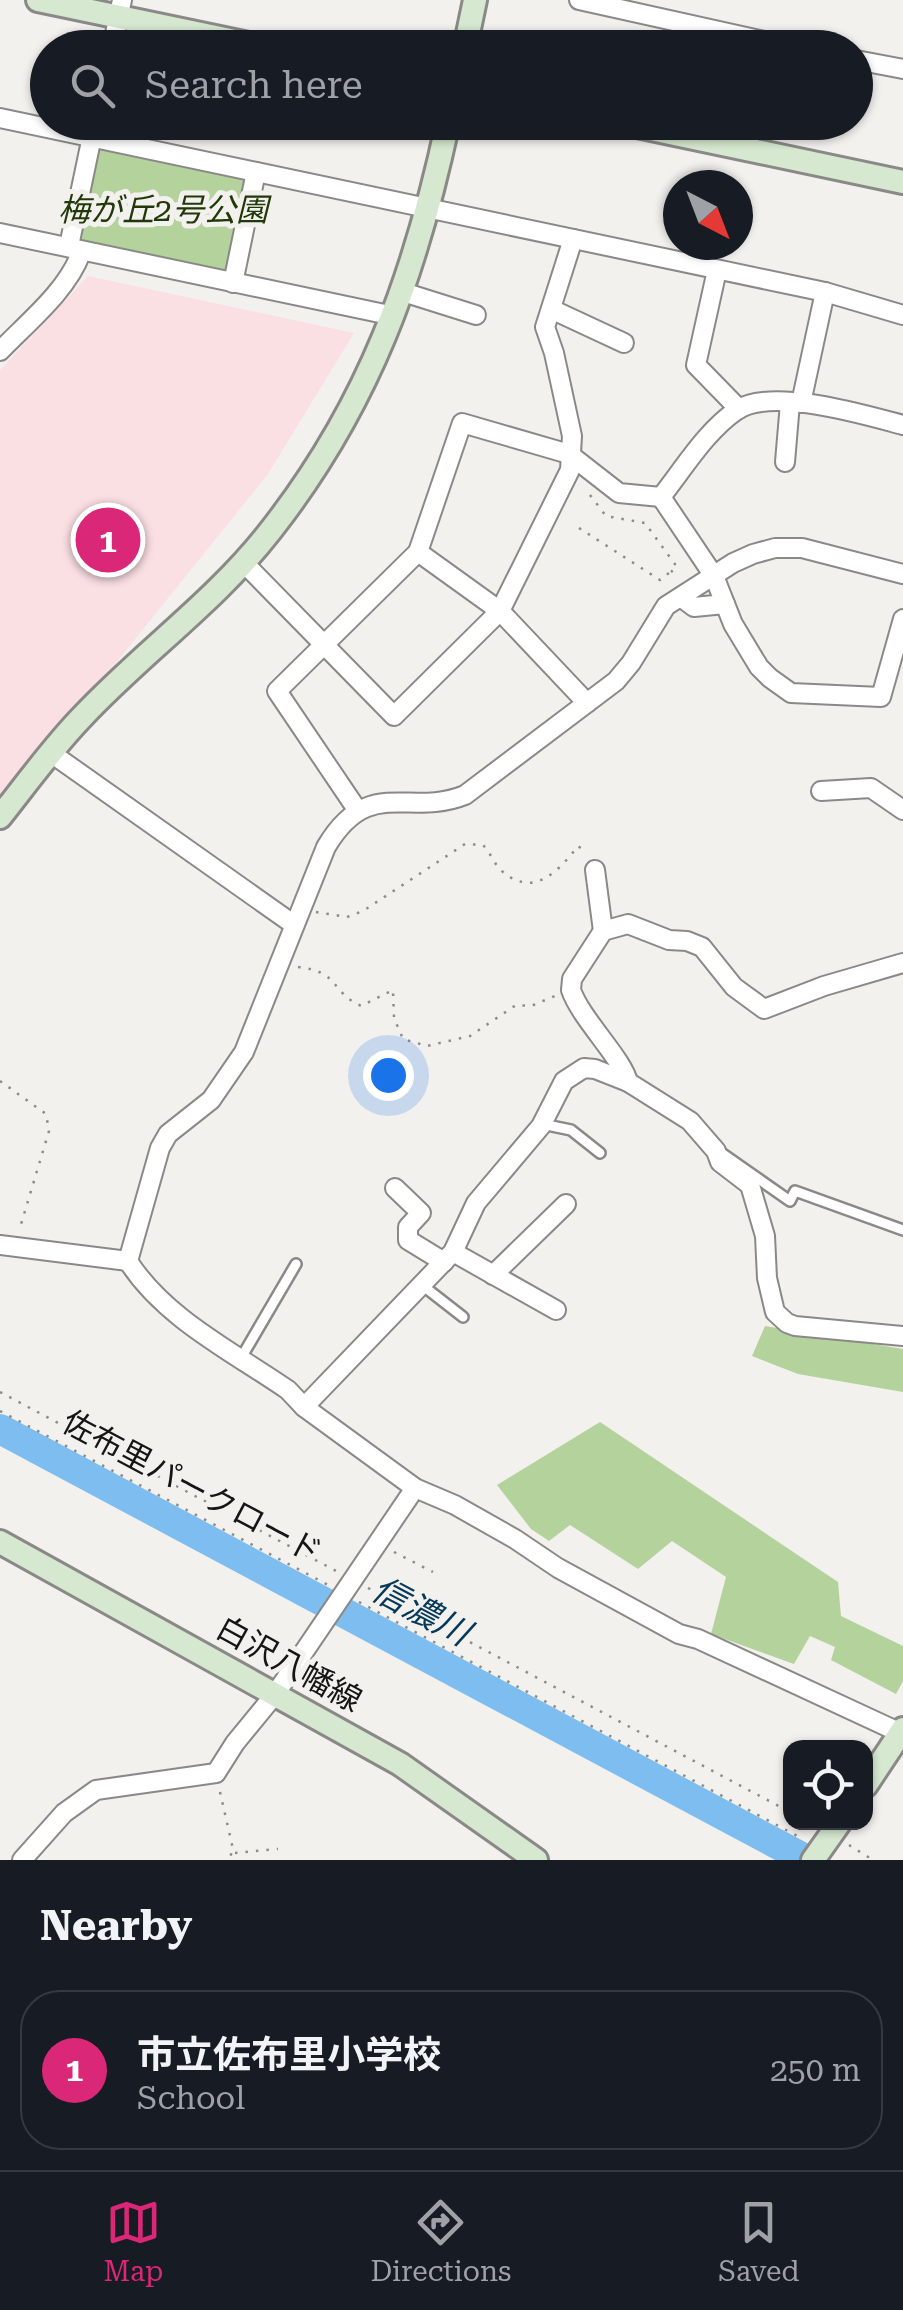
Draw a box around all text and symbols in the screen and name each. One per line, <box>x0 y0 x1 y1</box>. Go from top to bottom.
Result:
search box <box>30 30 873 140</box>
icon: search <box>65 58 120 113</box>
text: Search here <box>145 63 363 107</box>
north arrow <box>663 170 753 260</box>
park label: 梅が丘2号公園 <box>58 191 272 229</box>
pin: 1 <box>76 502 140 578</box>
your location <box>363 1050 414 1101</box>
street label: 佐布里パークロード <box>56 1403 328 1571</box>
water label: 信濃川 <box>365 1569 480 1656</box>
street label: 白沢八幡線 <box>210 1609 368 1719</box>
map controls <box>783 1740 873 1830</box>
button: locate <box>783 1740 873 1830</box>
text: Nearby <box>40 1901 192 1950</box>
text: 市立佐布里小学校 <box>137 2033 441 2077</box>
text: 1 <box>66 2051 83 2089</box>
text: 250 m <box>770 2051 861 2089</box>
text: School <box>137 2079 245 2117</box>
tab: Map <box>104 2195 163 2288</box>
tab: Directions <box>370 2195 511 2288</box>
tab: Saved <box>718 2195 800 2288</box>

